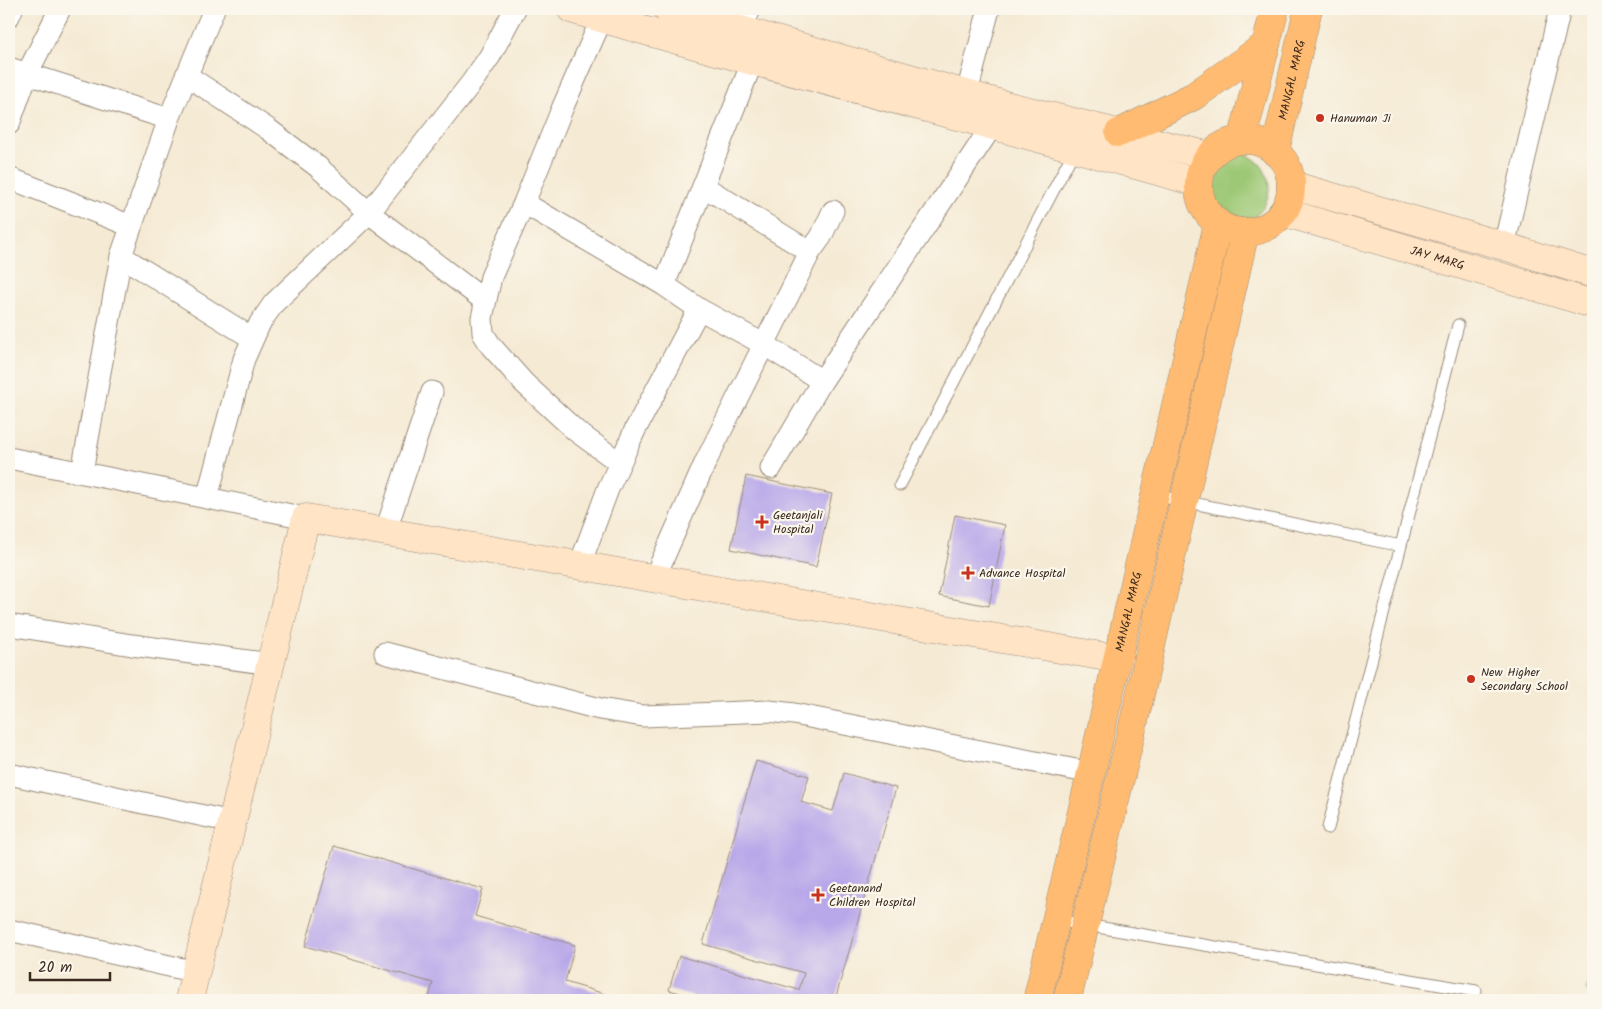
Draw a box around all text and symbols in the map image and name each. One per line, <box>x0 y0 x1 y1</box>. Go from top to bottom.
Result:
street label: MANGAL MARG <box>1273 38 1310 122</box>
place label: Hanuman Ji <box>1330 109 1392 128</box>
marker: Hanuman Ji <box>1314 112 1326 124</box>
street label: JAY MARG <box>1408 241 1467 275</box>
place label: Geetanjali Hospital <box>773 506 823 539</box>
marker: Geetanjali Hospital <box>755 515 769 529</box>
place label: Advance Hospital <box>979 564 1065 583</box>
marker: Advance Hospital <box>961 566 975 580</box>
street label: MANGAL MARG <box>1110 569 1147 654</box>
place label: New Higher Secondary School <box>1481 663 1568 696</box>
marker: New Higher Secondary School <box>1465 673 1477 685</box>
place label: Geetanand Children Hospital <box>829 879 915 912</box>
marker: Geetanand Children Hospital <box>811 888 825 902</box>
scale bar <box>30 949 110 981</box>
text: 20 m <box>38 956 72 980</box>

